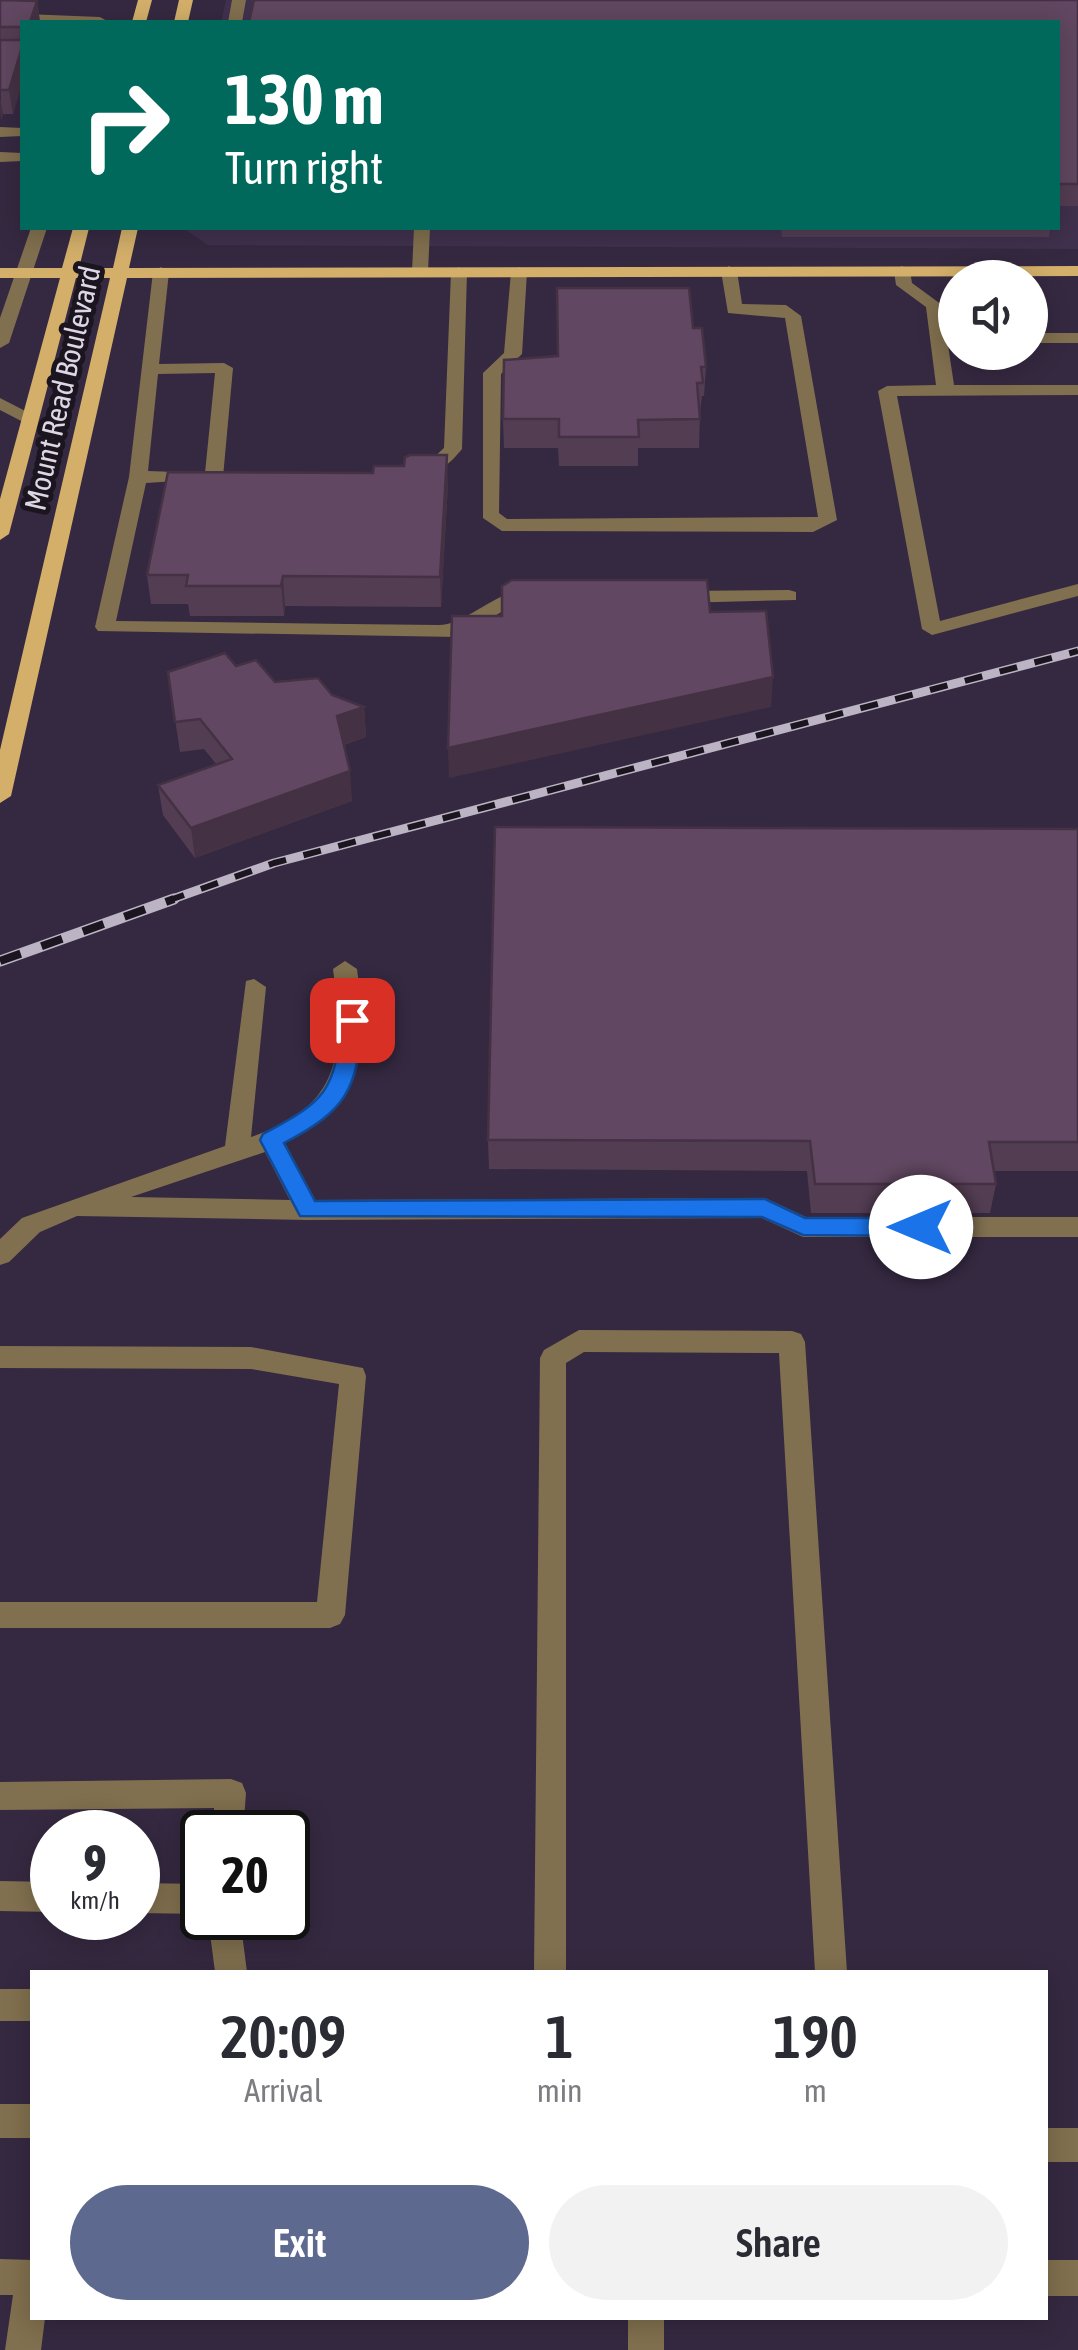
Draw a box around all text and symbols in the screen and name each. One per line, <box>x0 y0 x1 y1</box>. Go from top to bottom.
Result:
text: 130 m <box>225 59 384 139</box>
icon: right <box>60 60 190 190</box>
text: Turn right <box>225 142 383 194</box>
map controls <box>938 260 1048 370</box>
button: sound <box>938 260 1048 370</box>
street label: Mount Read Boulevard <box>17 263 107 513</box>
pin <box>310 978 395 1063</box>
icon: arrive <box>325 993 380 1048</box>
position arrow <box>869 1175 973 1279</box>
speed limit sign: 20 <box>180 1810 310 1940</box>
text: 9 <box>83 1834 107 1892</box>
text: km/h <box>70 1886 120 1914</box>
text: 20:09 <box>220 2002 346 2071</box>
text: 1 <box>546 2002 574 2071</box>
text: 190 <box>773 2002 858 2071</box>
text: Arrival <box>244 2072 322 2109</box>
text: min <box>537 2072 583 2109</box>
text: m <box>804 2072 827 2109</box>
button: Exit <box>70 2185 529 2300</box>
button: Share <box>549 2185 1008 2300</box>

